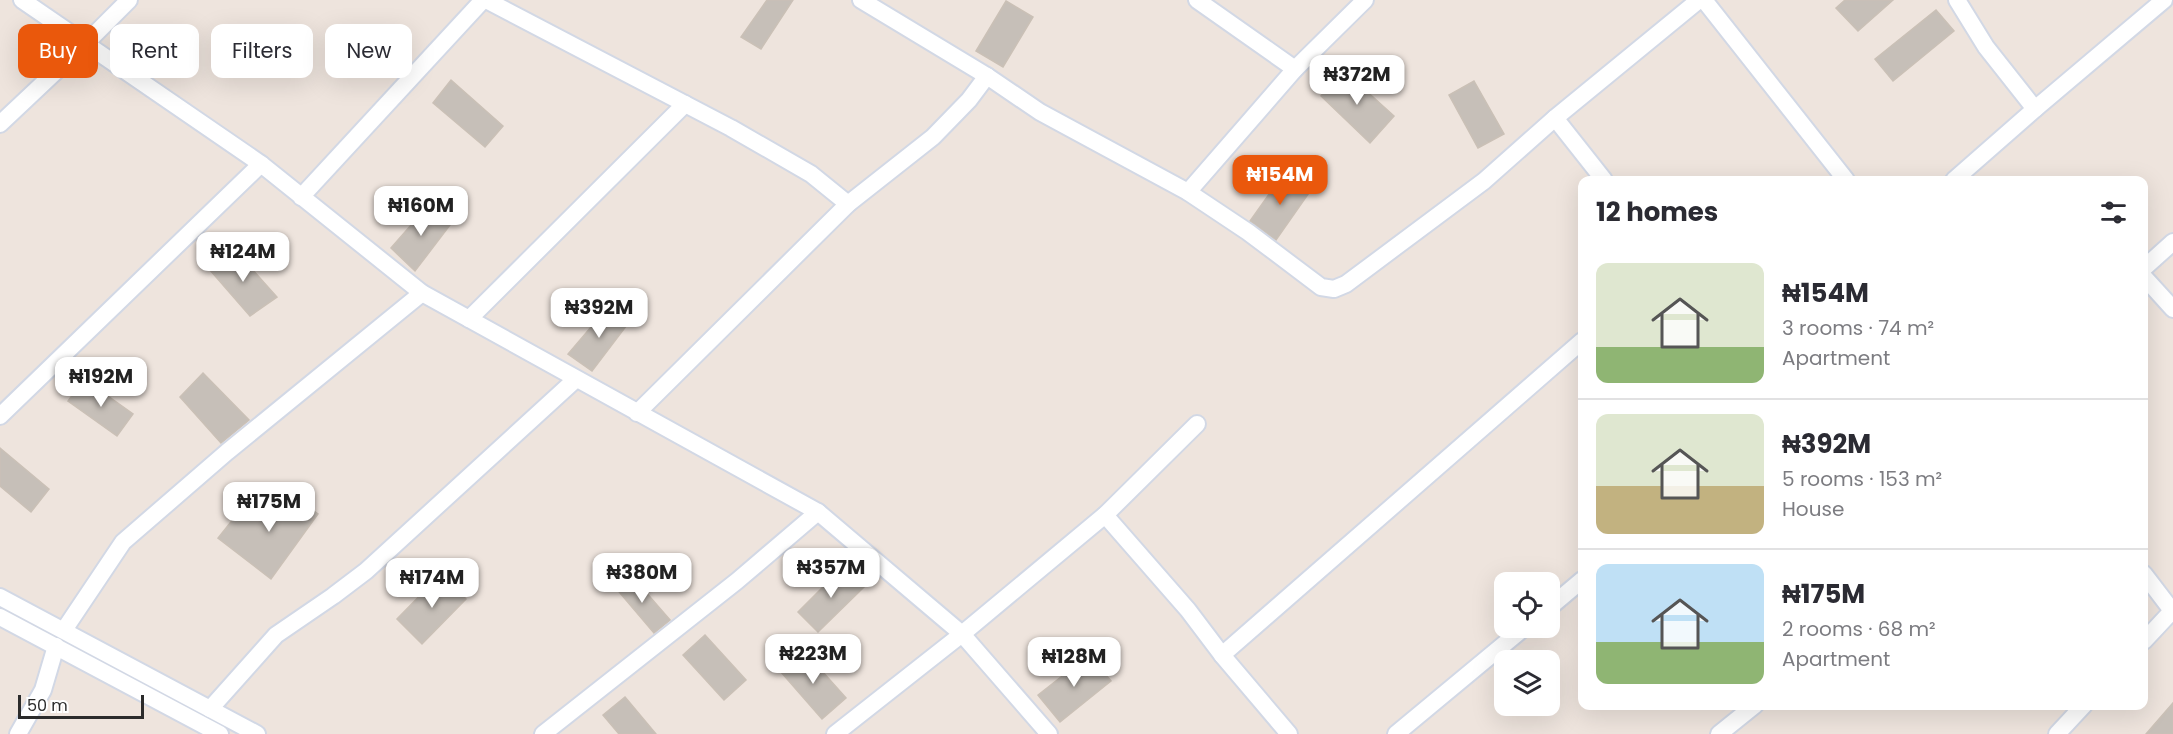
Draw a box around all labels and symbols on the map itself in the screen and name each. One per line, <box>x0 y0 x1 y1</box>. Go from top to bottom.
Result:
pin: ₦372M <box>1315 55 1399 106</box>
pin: ₦154M <box>1238 155 1322 206</box>
pin: ₦160M <box>379 186 463 237</box>
pin: ₦124M <box>201 232 285 283</box>
pin: ₦392M <box>557 288 641 339</box>
pin: ₦192M <box>59 357 143 408</box>
pin: ₦175M <box>227 482 311 533</box>
pin: ₦357M <box>789 548 873 599</box>
pin: ₦380M <box>600 553 684 604</box>
pin: ₦174M <box>390 558 474 609</box>
pin: ₦223M <box>771 634 855 685</box>
pin: ₦128M <box>1032 637 1116 688</box>
scale bar <box>18 692 144 720</box>

